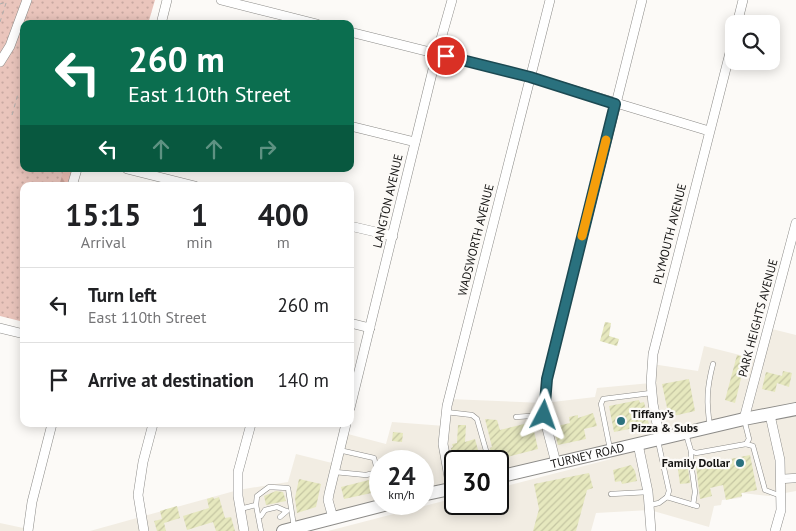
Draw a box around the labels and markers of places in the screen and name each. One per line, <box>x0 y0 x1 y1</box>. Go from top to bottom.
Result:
pin <box>425 35 467 77</box>
place label: Tiffany’s Pizza & Subs <box>631 406 698 435</box>
marker: Tiffany’s Pizza & Subs <box>615 415 627 427</box>
place label: Family Dollar <box>662 455 731 470</box>
marker: Family Dollar <box>734 457 746 469</box>

